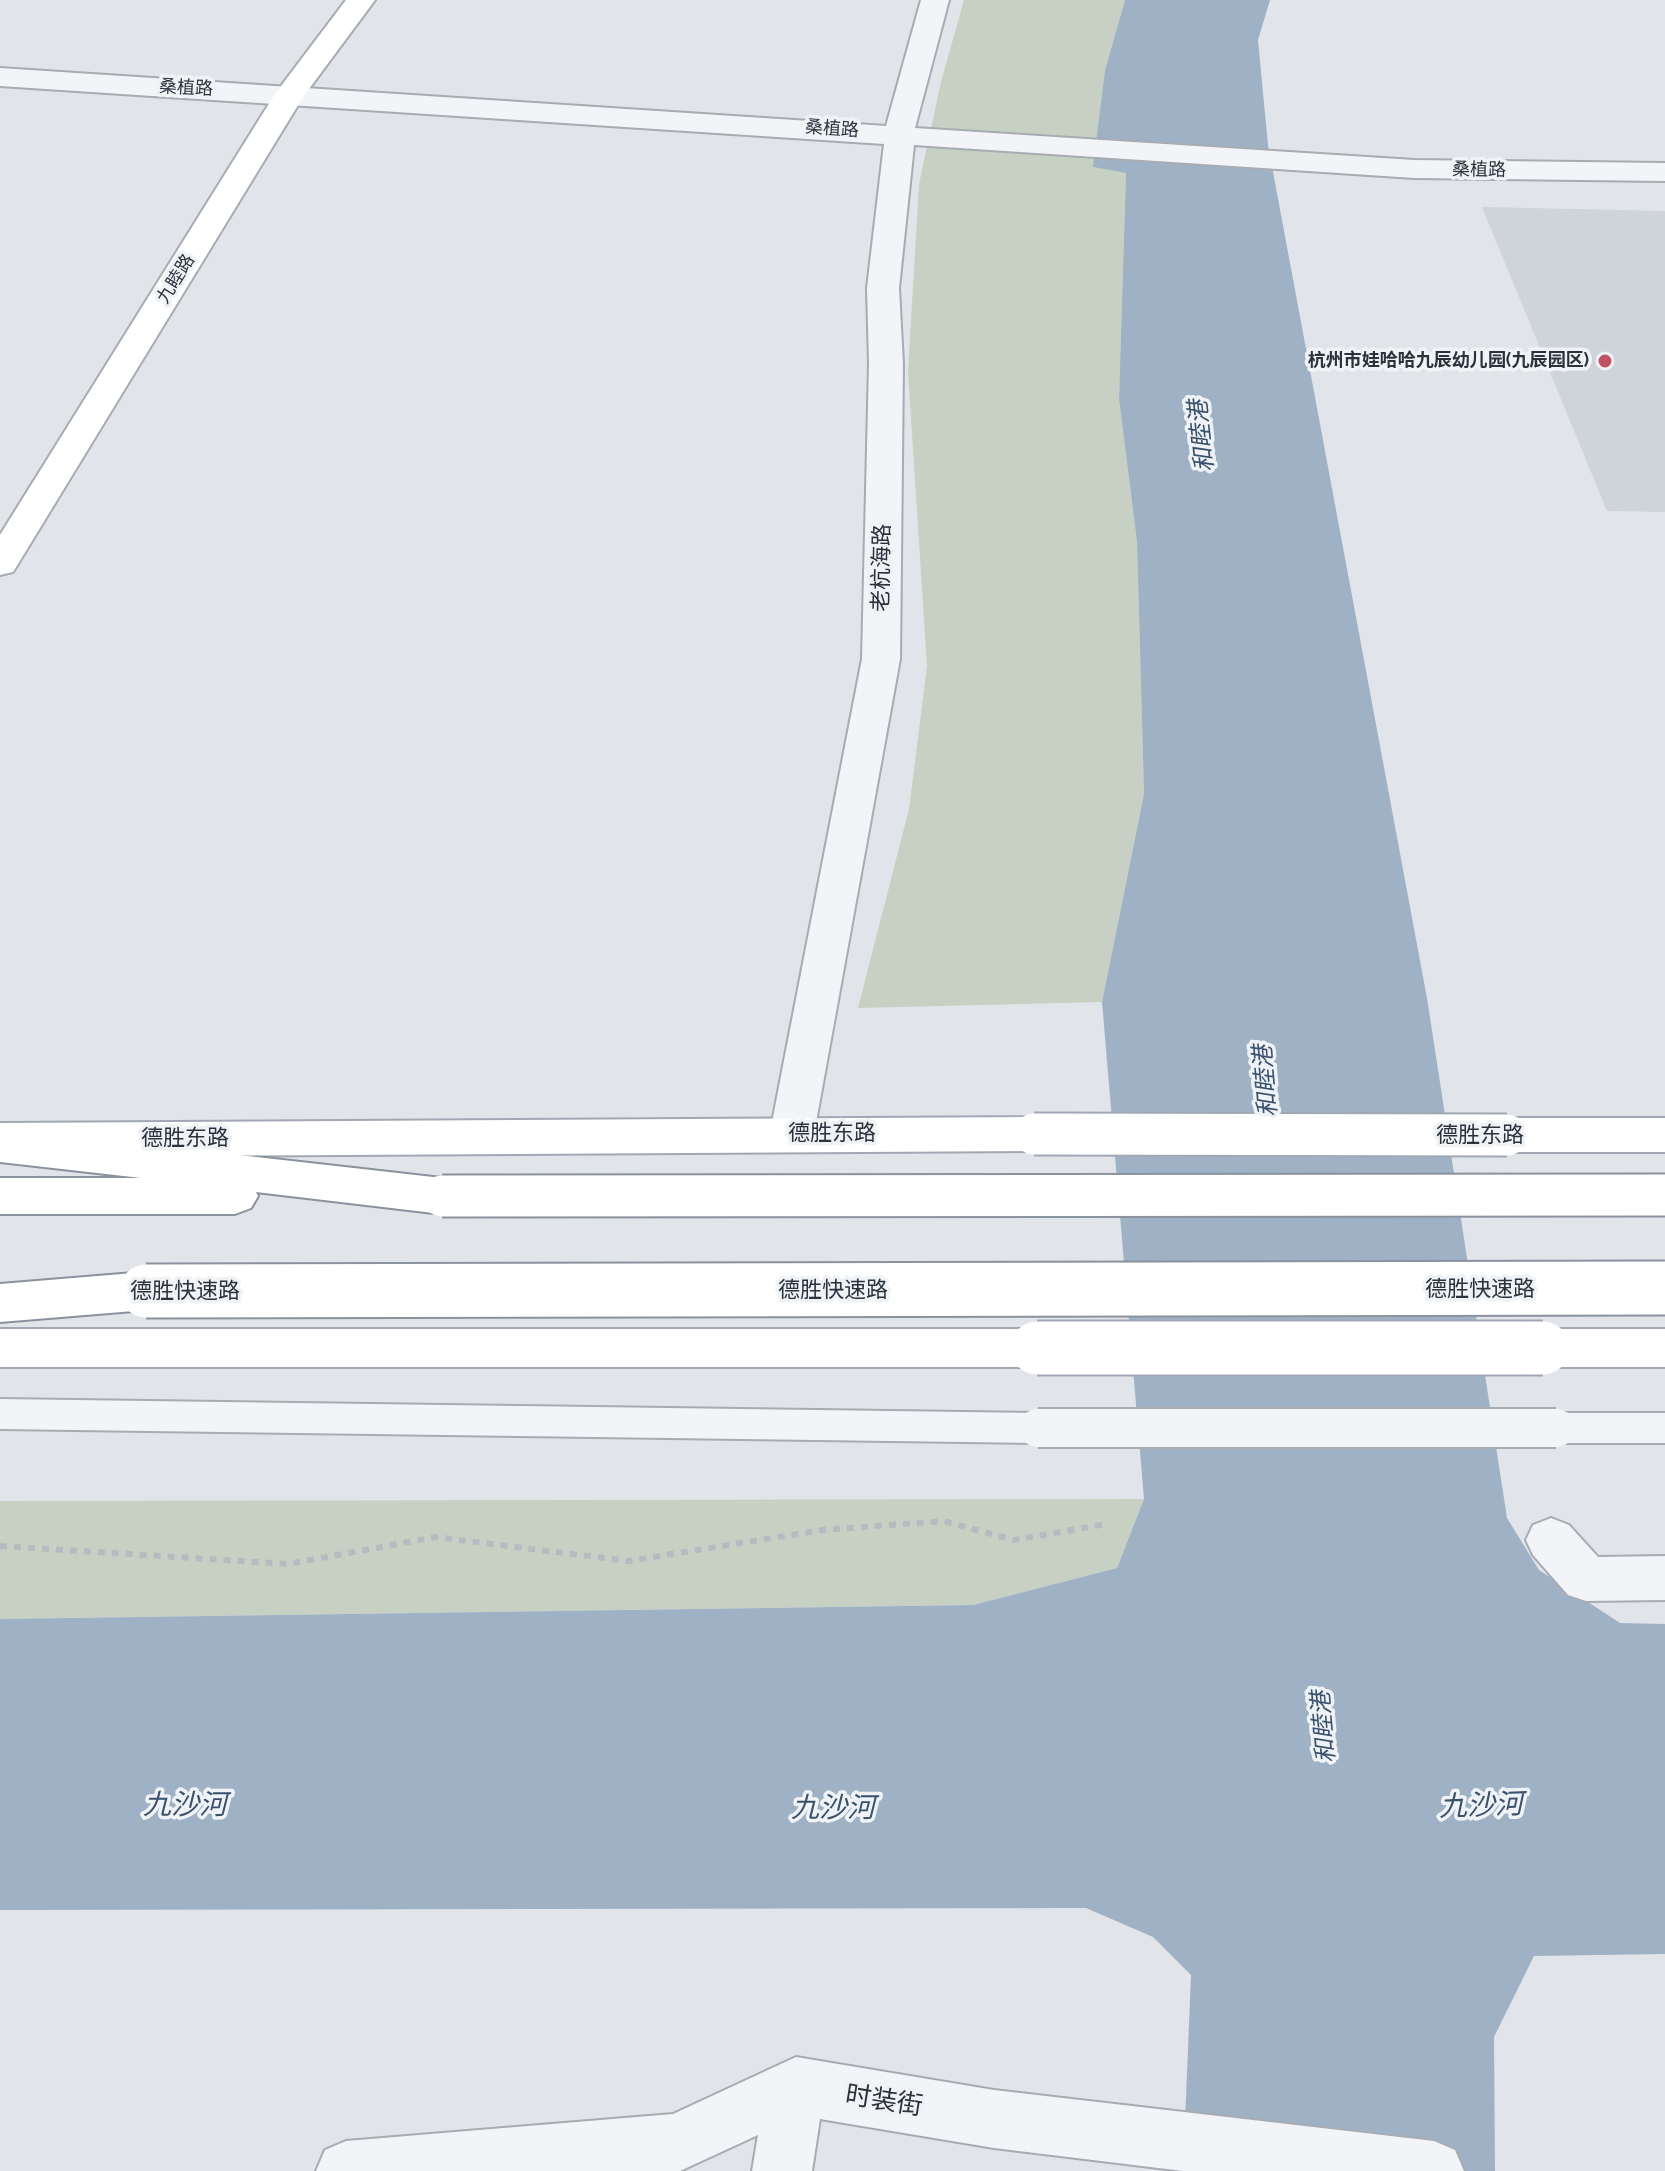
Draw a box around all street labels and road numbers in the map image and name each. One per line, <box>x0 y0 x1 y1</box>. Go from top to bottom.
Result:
street label: 桑植路 <box>158 76 214 100</box>
street label: 桑植路 <box>804 116 860 142</box>
street label: 桑植路 <box>1452 159 1506 181</box>
street label: 九睦路 <box>153 250 199 308</box>
street label: 老杭海路 <box>868 524 896 612</box>
street label: 德胜东路 <box>788 1120 876 1146</box>
street label: 德胜东路 <box>1436 1122 1524 1148</box>
street label: 德胜东路 <box>141 1125 229 1151</box>
street label: 德胜快速路 <box>1425 1276 1535 1302</box>
street label: 德胜快速路 <box>778 1277 888 1303</box>
street label: 德胜快速路 <box>130 1278 240 1304</box>
street label: 时装街 <box>843 2079 925 2123</box>

